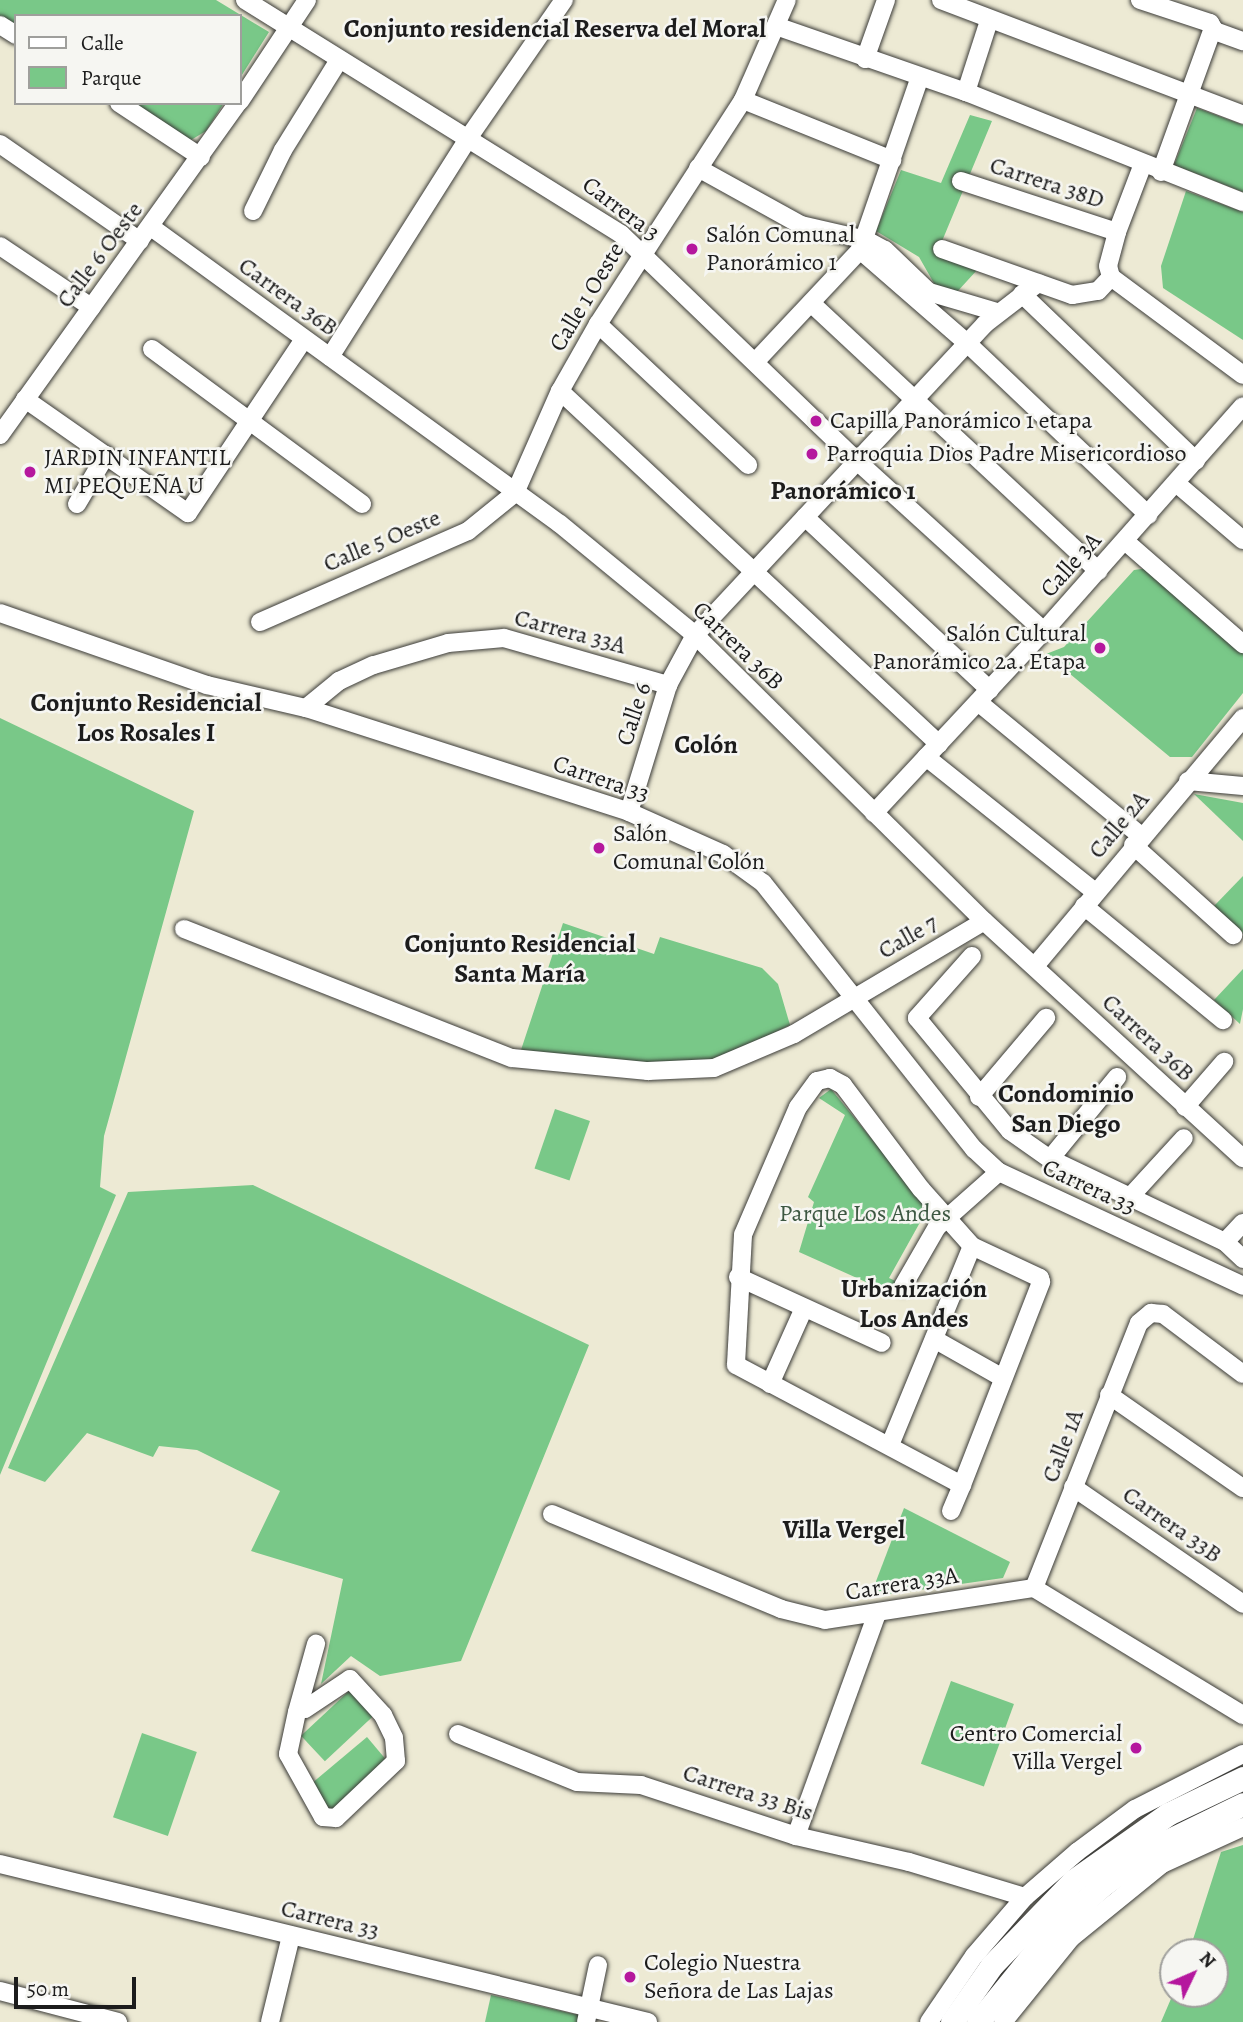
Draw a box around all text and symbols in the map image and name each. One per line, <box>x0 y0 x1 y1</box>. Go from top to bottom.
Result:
district label: Conjunto residencial Reserva del Moral <box>344 13 766 45</box>
legend <box>14 14 242 105</box>
text: Calle <box>81 29 124 57</box>
text: Parque <box>81 64 141 92</box>
street label: Carrera 38D <box>986 151 1108 215</box>
street label: Carrera 3 <box>576 170 666 248</box>
street label: Calle 6 Oeste <box>51 196 149 314</box>
place label: Salón Comunal Panorámico 1 <box>706 221 855 277</box>
street label: Calle 1 Oeste <box>543 237 631 357</box>
marker: Salón Comunal Panorámico 1 <box>684 241 700 257</box>
street label: Carrera 36B <box>233 251 343 343</box>
place label: Capilla Panorámico 1 etapa <box>830 407 1092 435</box>
marker: Capilla Panorámico 1 etapa <box>808 413 824 429</box>
place label: Parroquia Dios Padre Misericordioso <box>826 440 1187 468</box>
place label: JARDIN INFANTIL MI PEQUEÑA U <box>44 444 230 500</box>
marker: Parroquia Dios Padre Misericordioso <box>804 446 820 462</box>
marker: JARDIN INFANTIL MI PEQUEÑA U <box>22 464 38 480</box>
district label: Panorámico 1 <box>770 475 916 507</box>
street label: Calle 5 Oeste <box>319 503 445 579</box>
street label: Calle 3A <box>1034 527 1108 603</box>
street label: Carrera 36B <box>686 596 790 696</box>
street label: Carrera 33A <box>511 603 629 661</box>
place label: Salón Cultural Panorámico 2a. Etapa <box>872 620 1086 676</box>
marker: Salón Cultural Panorámico 2a. Etapa <box>1092 640 1108 656</box>
street label: Calle 6 <box>610 679 658 749</box>
district label: Conjunto Residencial Los Rosales I <box>31 687 261 748</box>
district label: Colón <box>674 729 738 761</box>
street label: Carrera 33 <box>549 749 653 809</box>
street label: Calle 2A <box>1083 786 1155 864</box>
place label: Salón Comunal Colón <box>613 820 765 876</box>
marker: Salón Comunal Colón <box>591 840 607 856</box>
street label: Calle 7 <box>873 909 943 965</box>
district label: Conjunto Residencial Santa María <box>405 928 635 990</box>
street label: Carrera 36B <box>1096 988 1200 1088</box>
district label: Condominio San Diego <box>998 1078 1134 1140</box>
street label: Carrera 33 <box>1038 1153 1140 1221</box>
park label: Parque Los Andes <box>779 1200 951 1228</box>
district label: Urbanización Los Andes <box>841 1273 987 1334</box>
street label: Calle 1A <box>1036 1406 1090 1486</box>
street label: Carrera 33B <box>1117 1480 1227 1570</box>
district label: Villa Vergel <box>783 1514 905 1546</box>
street label: Carrera 33A <box>843 1561 961 1607</box>
place label: Centro Comercial Villa Vergel <box>950 1720 1122 1776</box>
marker: Centro Comercial Villa Vergel <box>1128 1740 1144 1756</box>
street label: Carrera 33 Bis <box>679 1758 817 1828</box>
street label: Carrera 33 <box>278 1894 382 1946</box>
north arrow <box>1159 1938 1229 2008</box>
text: N <box>1194 1946 1222 1974</box>
place label: Colegio Nuestra Señora de Las Lajas <box>644 1949 834 2005</box>
scale bar <box>18 1962 140 2006</box>
marker: Colegio Nuestra Señora de Las Lajas <box>622 1969 638 1985</box>
text: 50 m <box>27 1975 69 2003</box>

